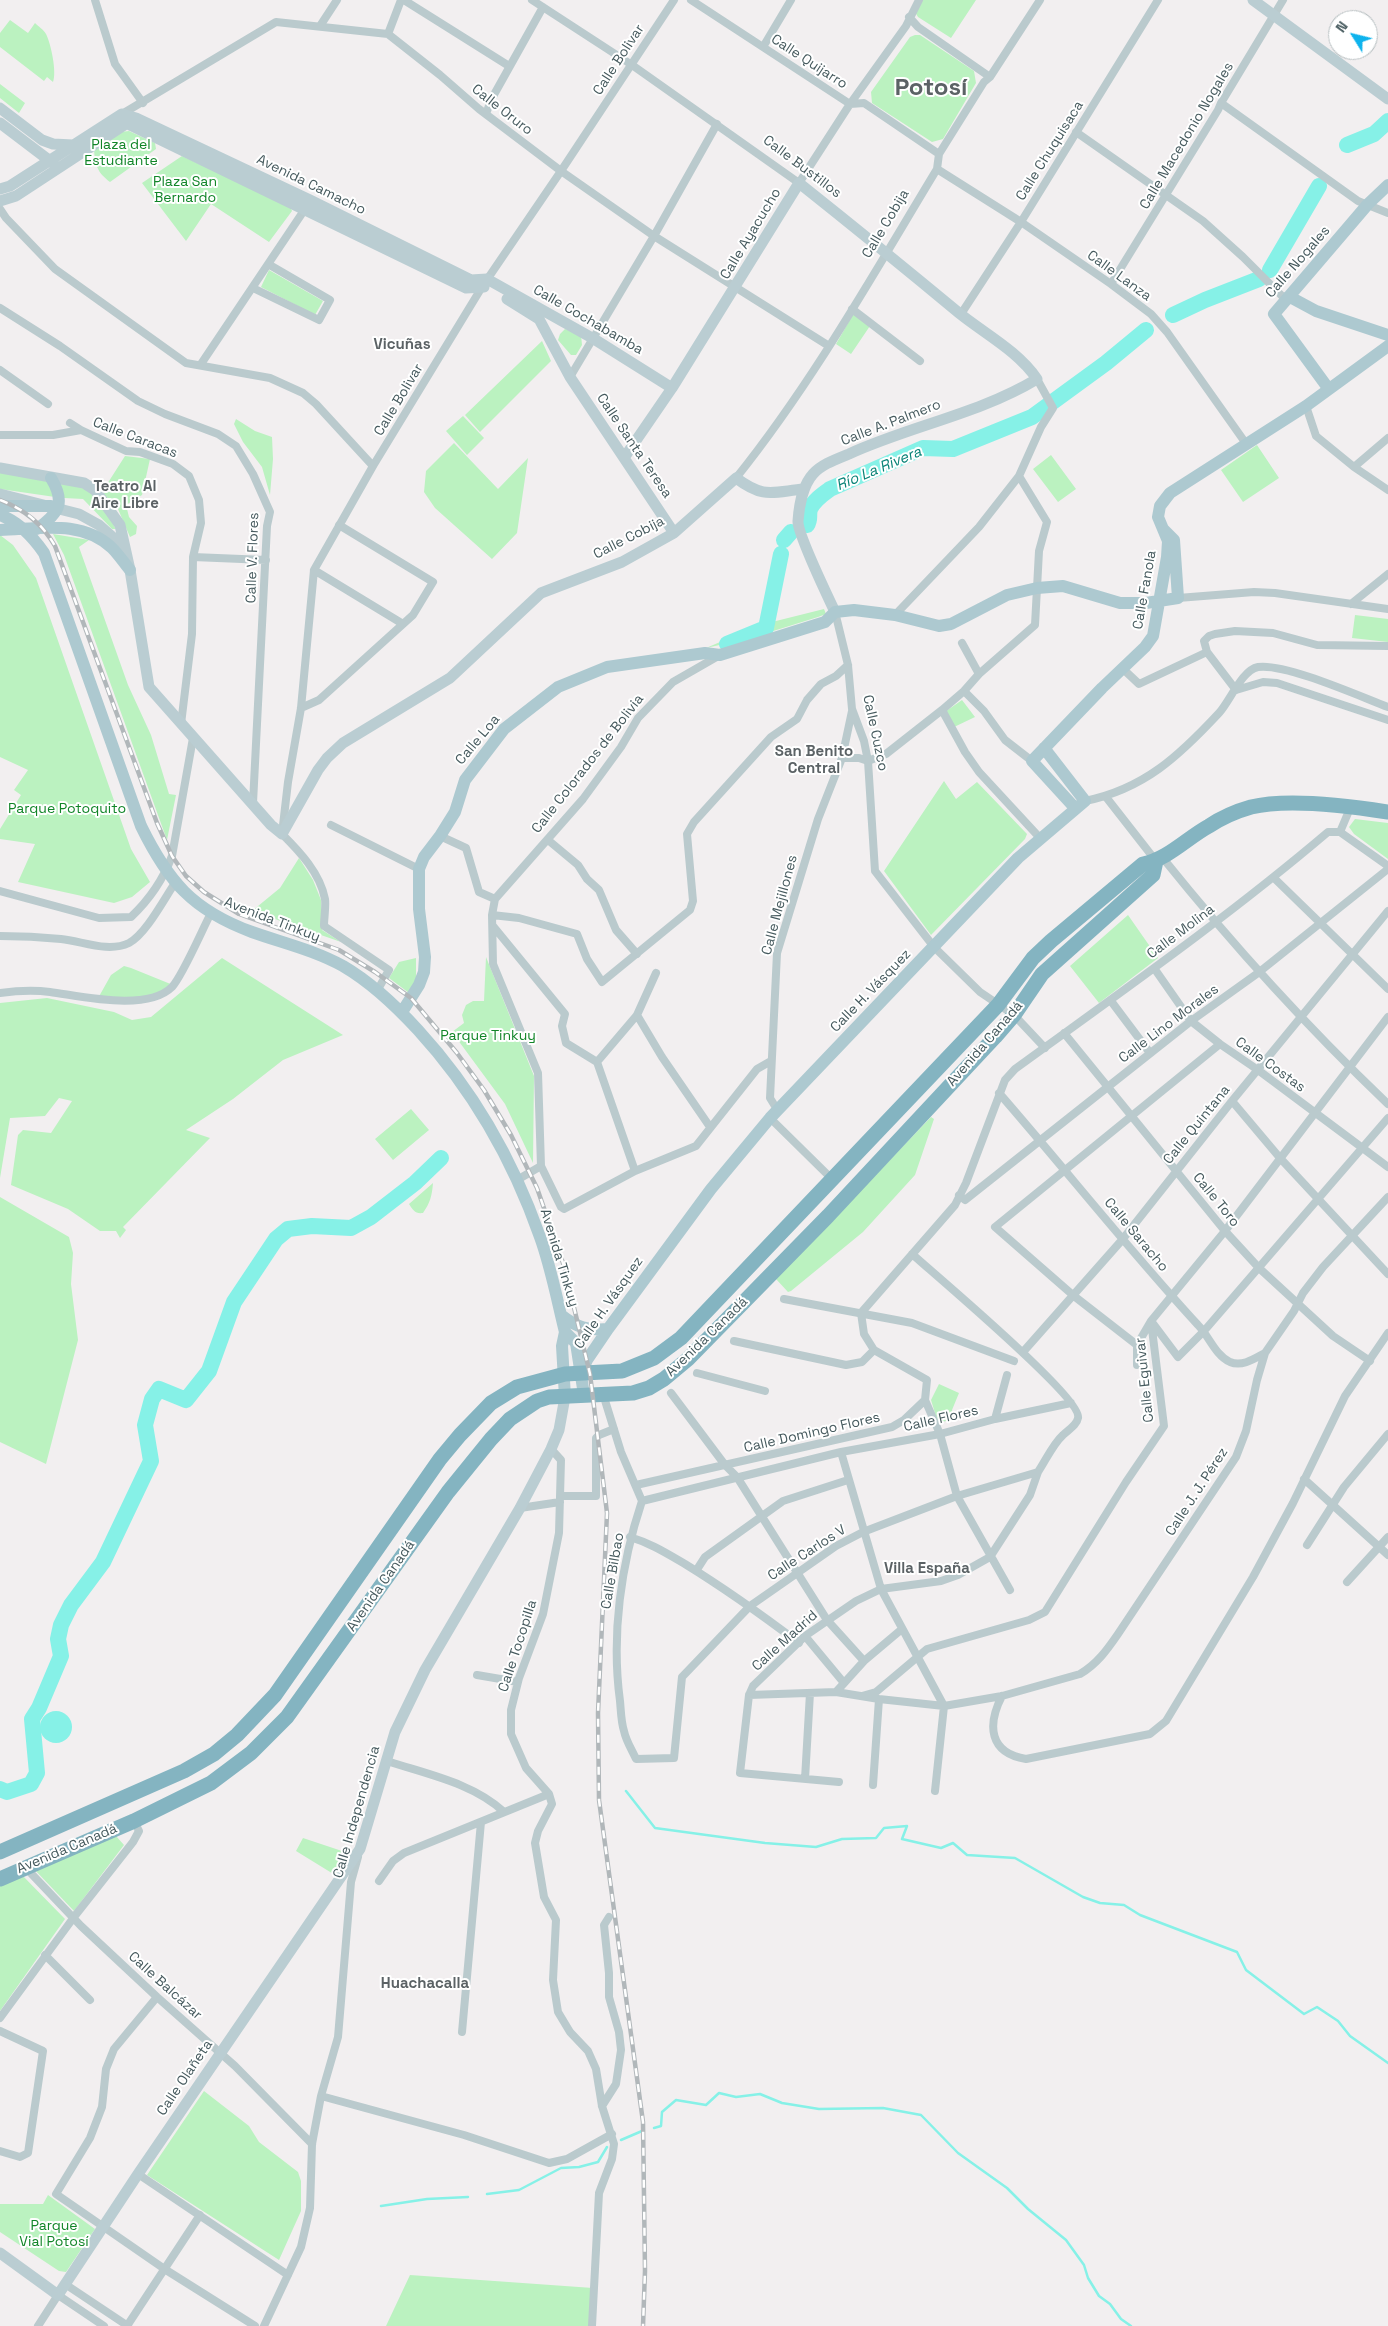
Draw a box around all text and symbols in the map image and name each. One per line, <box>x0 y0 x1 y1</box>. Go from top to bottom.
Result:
north arrow <box>1328 10 1378 60</box>
text: N <box>1332 18 1352 36</box>
street label: Calle Bolivar <box>590 21 648 99</box>
street label: Calle Quijarro <box>768 31 850 93</box>
street label: Calle Macedonio Nogales <box>1136 59 1238 213</box>
district label: Potosí <box>895 74 967 102</box>
street label: Calle Oruro <box>468 81 536 139</box>
street label: Calle Chuquisaca <box>1013 98 1087 204</box>
street label: Calle Bustillos <box>760 132 844 202</box>
park label: Plaza del Estudiante <box>84 137 158 170</box>
street label: Avenida Camacho <box>254 151 368 219</box>
park label: Plaza San Bernardo <box>153 174 217 206</box>
street label: Calle Ayacucho <box>717 185 785 283</box>
street label: Calle Cobija <box>859 187 913 261</box>
street label: Calle Nogales <box>1262 223 1334 301</box>
street label: Calle Lanza <box>1084 247 1154 305</box>
street label: Calle Cochabamba <box>530 282 646 358</box>
district label: Vicuñas <box>374 336 430 354</box>
street label: Calle Bolivar <box>371 361 427 439</box>
street label: Calle Santa Teresa <box>593 390 675 502</box>
street label: Calle A. Palmero <box>839 396 943 450</box>
street label: Calle Caracas <box>90 414 180 462</box>
water label: Río La Rivera <box>834 443 924 495</box>
district label: Teatro Al Aire Libre <box>91 478 159 513</box>
street label: Calle V. Flores <box>243 512 263 604</box>
street label: Calle Cobija <box>591 513 667 563</box>
street label: Calle Fanola <box>1130 549 1160 631</box>
street label: Calle Colorados de Bolivia <box>529 691 647 837</box>
street label: Calle Cuzco <box>859 693 891 773</box>
street label: Calle Loa <box>452 712 504 768</box>
district label: San Benito Central <box>775 743 853 778</box>
park label: Parque Potoquito <box>8 801 126 817</box>
street label: Calle Mejillones <box>759 853 801 957</box>
street label: Avenida Tinkuy <box>222 894 322 946</box>
street label: Calle Molina <box>1144 901 1218 963</box>
street label: Calle H. Vásquez <box>827 946 915 1036</box>
street label: Calle Lino Morales <box>1116 981 1222 1067</box>
street label: Avenida Canadá <box>943 998 1027 1090</box>
park label: Parque Tinkuy <box>440 1028 536 1044</box>
street label: Calle Costas <box>1232 1034 1308 1096</box>
street label: Calle Quintana <box>1160 1082 1234 1168</box>
street label: Calle Toro <box>1189 1169 1243 1231</box>
street label: Calle Saracho <box>1100 1195 1172 1275</box>
street label: Avenida Tinkuy <box>536 1207 582 1309</box>
street label: Calle H. Vásquez <box>571 1254 647 1352</box>
street label: Avenida Canadá <box>663 1294 751 1380</box>
street label: Calle Eguivar <box>1132 1337 1158 1423</box>
street label: Calle Flores <box>902 1402 980 1436</box>
street label: Calle Domingo Flores <box>742 1409 882 1457</box>
street label: Calle J. J. Pérez <box>1162 1445 1232 1539</box>
street label: Calle Carlos V <box>765 1521 849 1585</box>
street label: Calle Bilbao <box>598 1531 628 1611</box>
street label: Avenida Canadá <box>343 1537 419 1635</box>
district label: Villa España <box>884 1560 970 1578</box>
street label: Calle Tocopilla <box>495 1598 541 1694</box>
street label: Calle Madrid <box>749 1607 821 1675</box>
street label: Calle Independencia <box>330 1744 384 1880</box>
street label: Avenida Canadá <box>14 1820 120 1878</box>
street label: Calle Balcázar <box>125 1948 205 2024</box>
district label: Huachacalla <box>381 1975 469 1993</box>
street label: Calle Olañeta <box>154 2037 216 2119</box>
park label: Parque Vial Potosí <box>19 2218 89 2250</box>

